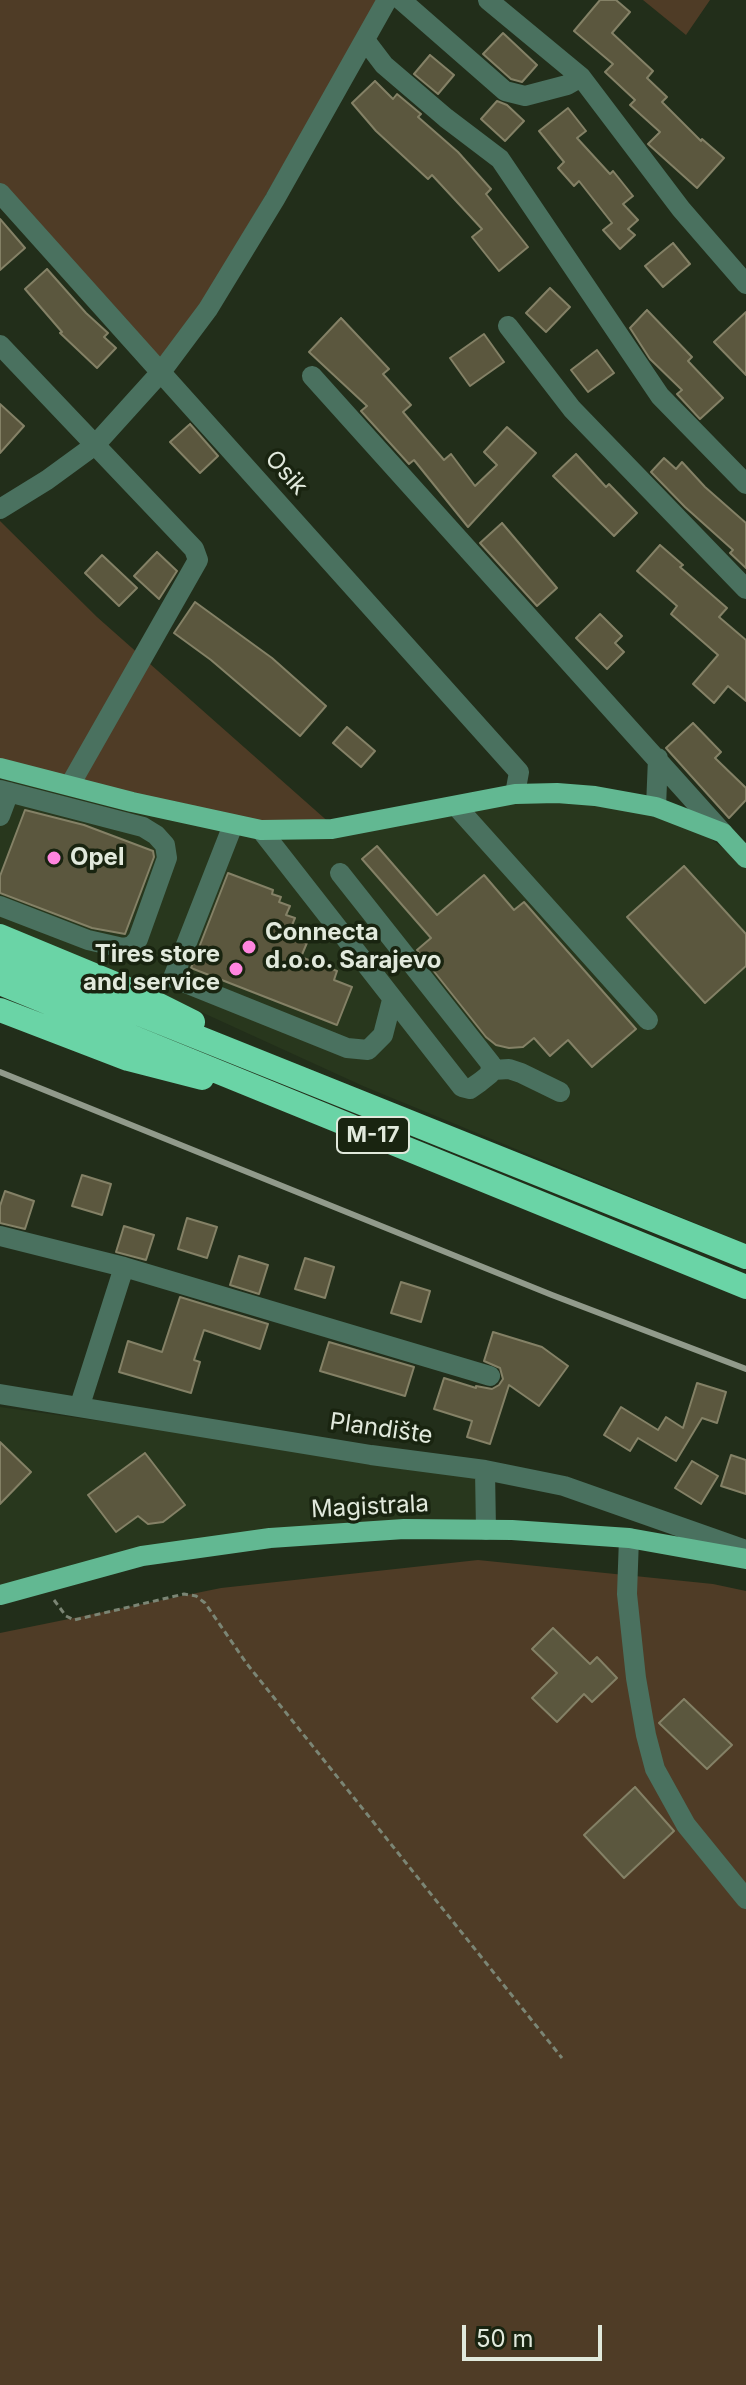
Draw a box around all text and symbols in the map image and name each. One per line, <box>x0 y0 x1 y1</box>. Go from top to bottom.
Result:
street label: Osik <box>259 445 313 501</box>
place label: Opel <box>70 844 124 872</box>
marker: Opel <box>45 849 63 867</box>
place label: Connecta d.o.o. Sarajevo <box>265 919 441 975</box>
marker: Connecta d.o.o. Sarajevo <box>240 938 258 956</box>
place label: Tires store and service <box>83 941 220 997</box>
marker: Tires store and service <box>227 960 245 978</box>
road number: M-17 <box>337 1117 409 1153</box>
street label: Plandište <box>328 1408 434 1450</box>
street label: Magistrala <box>310 1490 430 1524</box>
scale bar <box>466 2309 606 2359</box>
text: 50 m <box>476 2324 534 2353</box>

